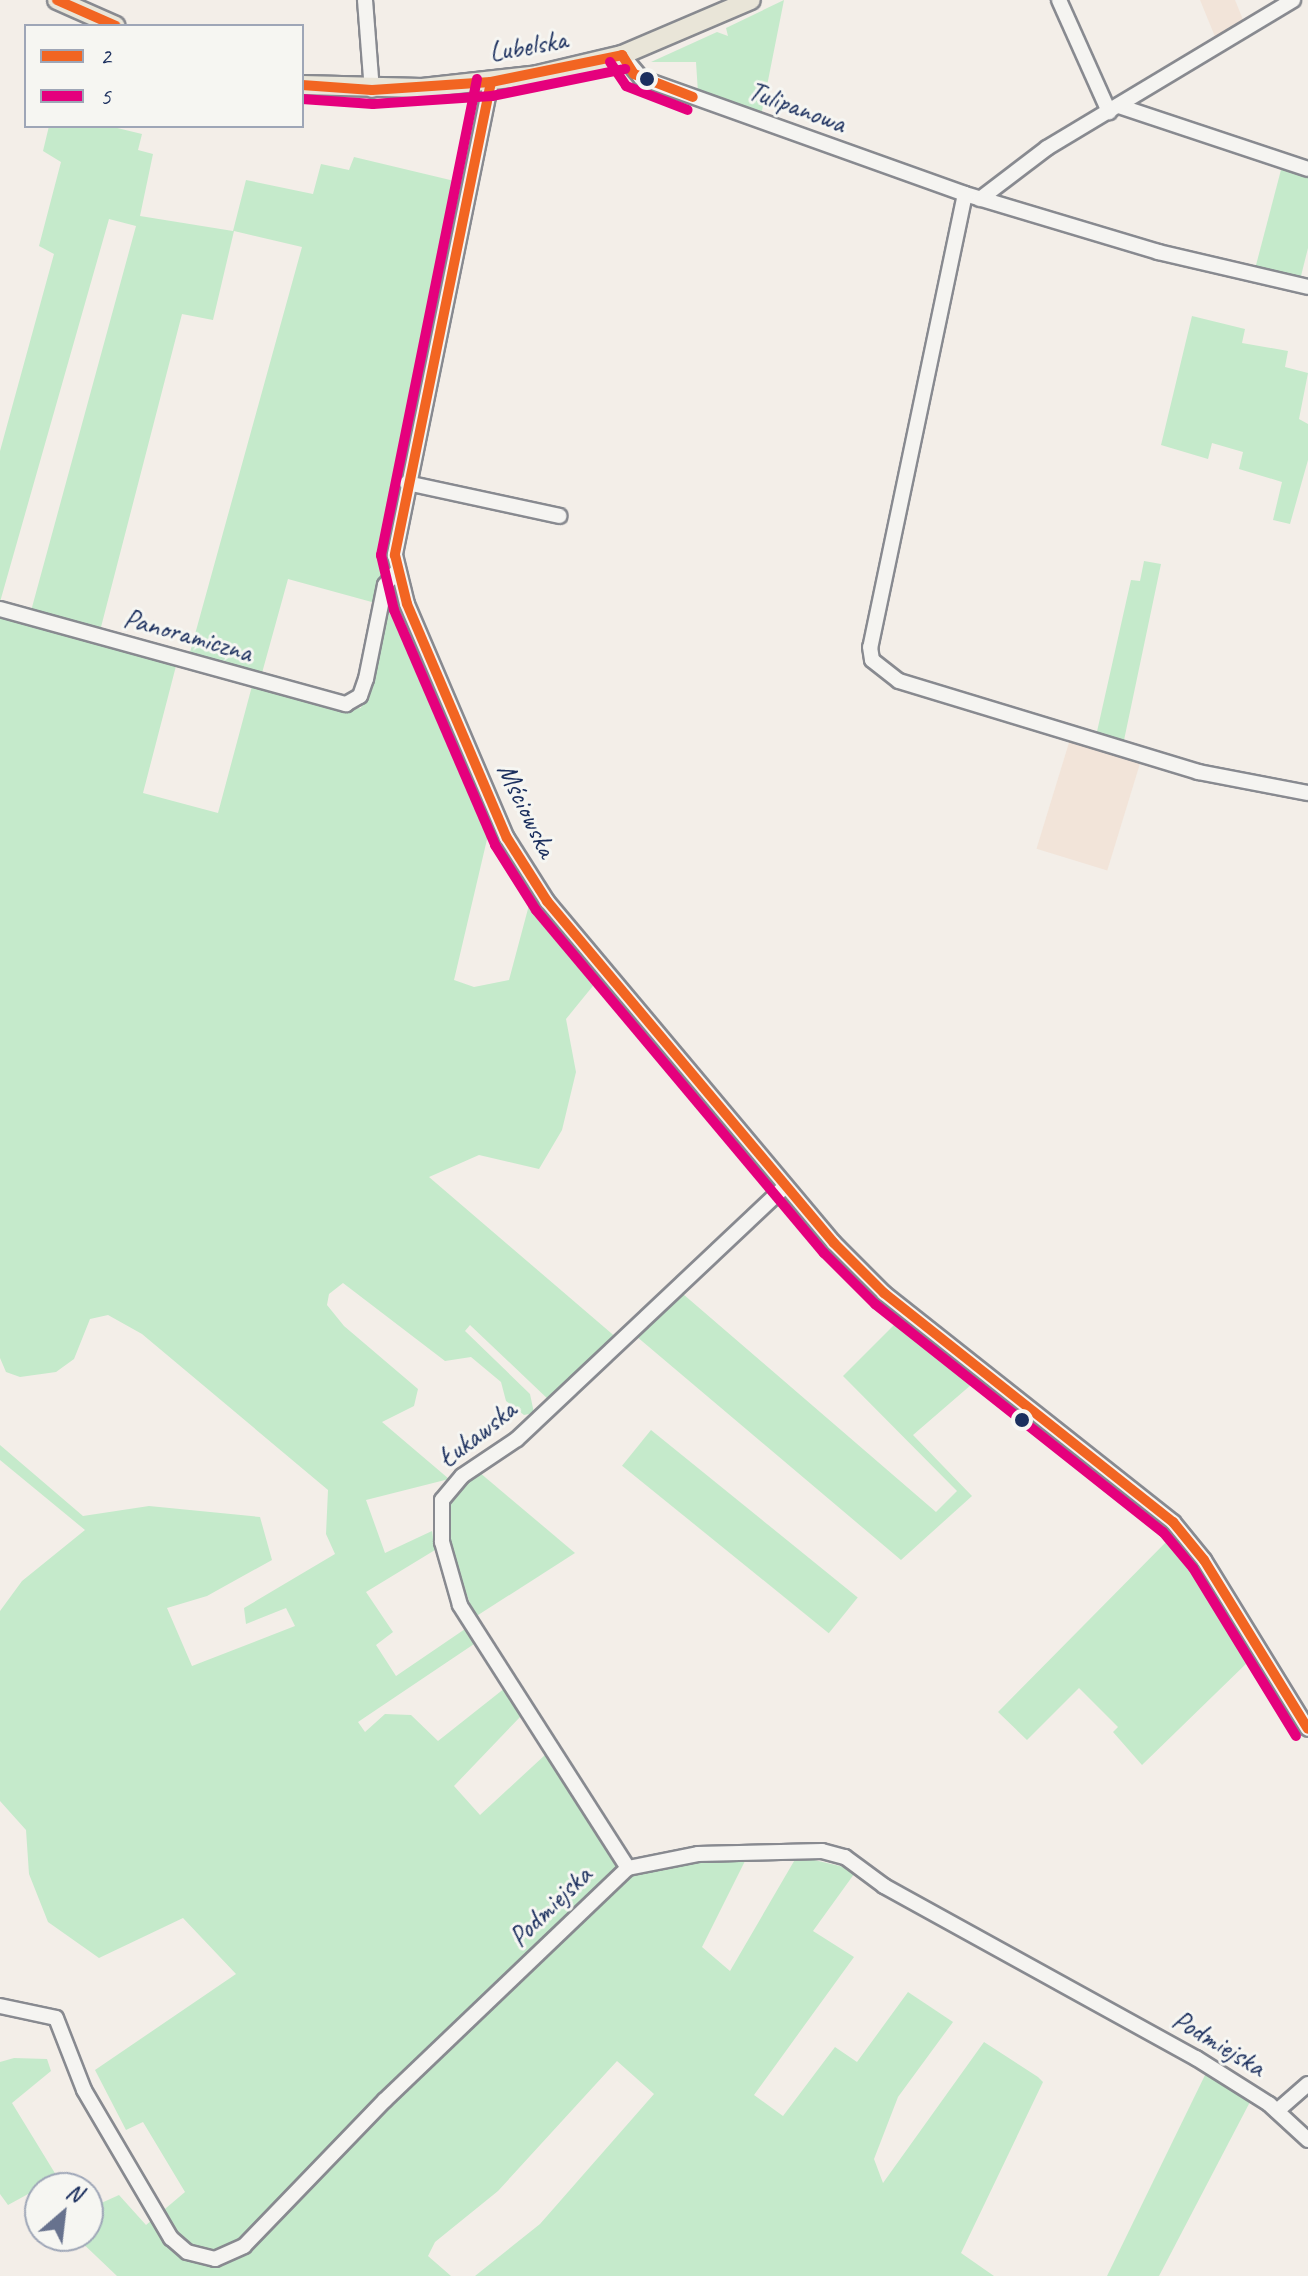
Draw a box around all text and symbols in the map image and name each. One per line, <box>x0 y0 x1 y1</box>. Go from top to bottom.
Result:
street label: Lubelska <box>487 23 569 69</box>
legend <box>24 24 304 128</box>
text: 2 <box>100 41 111 71</box>
unlabelled marker <box>639 71 655 87</box>
street label: Tulipanowa <box>744 74 850 140</box>
text: 5 <box>100 81 111 111</box>
street label: Panoramiczna <box>120 601 256 669</box>
street label: Mściowska <box>490 757 564 863</box>
street label: Łukawska <box>431 1393 523 1475</box>
unlabelled marker <box>1014 1412 1030 1428</box>
street label: Podmiejska <box>502 1858 598 1954</box>
street label: Podmiejska <box>1167 2002 1271 2084</box>
north arrow <box>24 2172 104 2252</box>
text: N <box>62 2177 87 2208</box>

